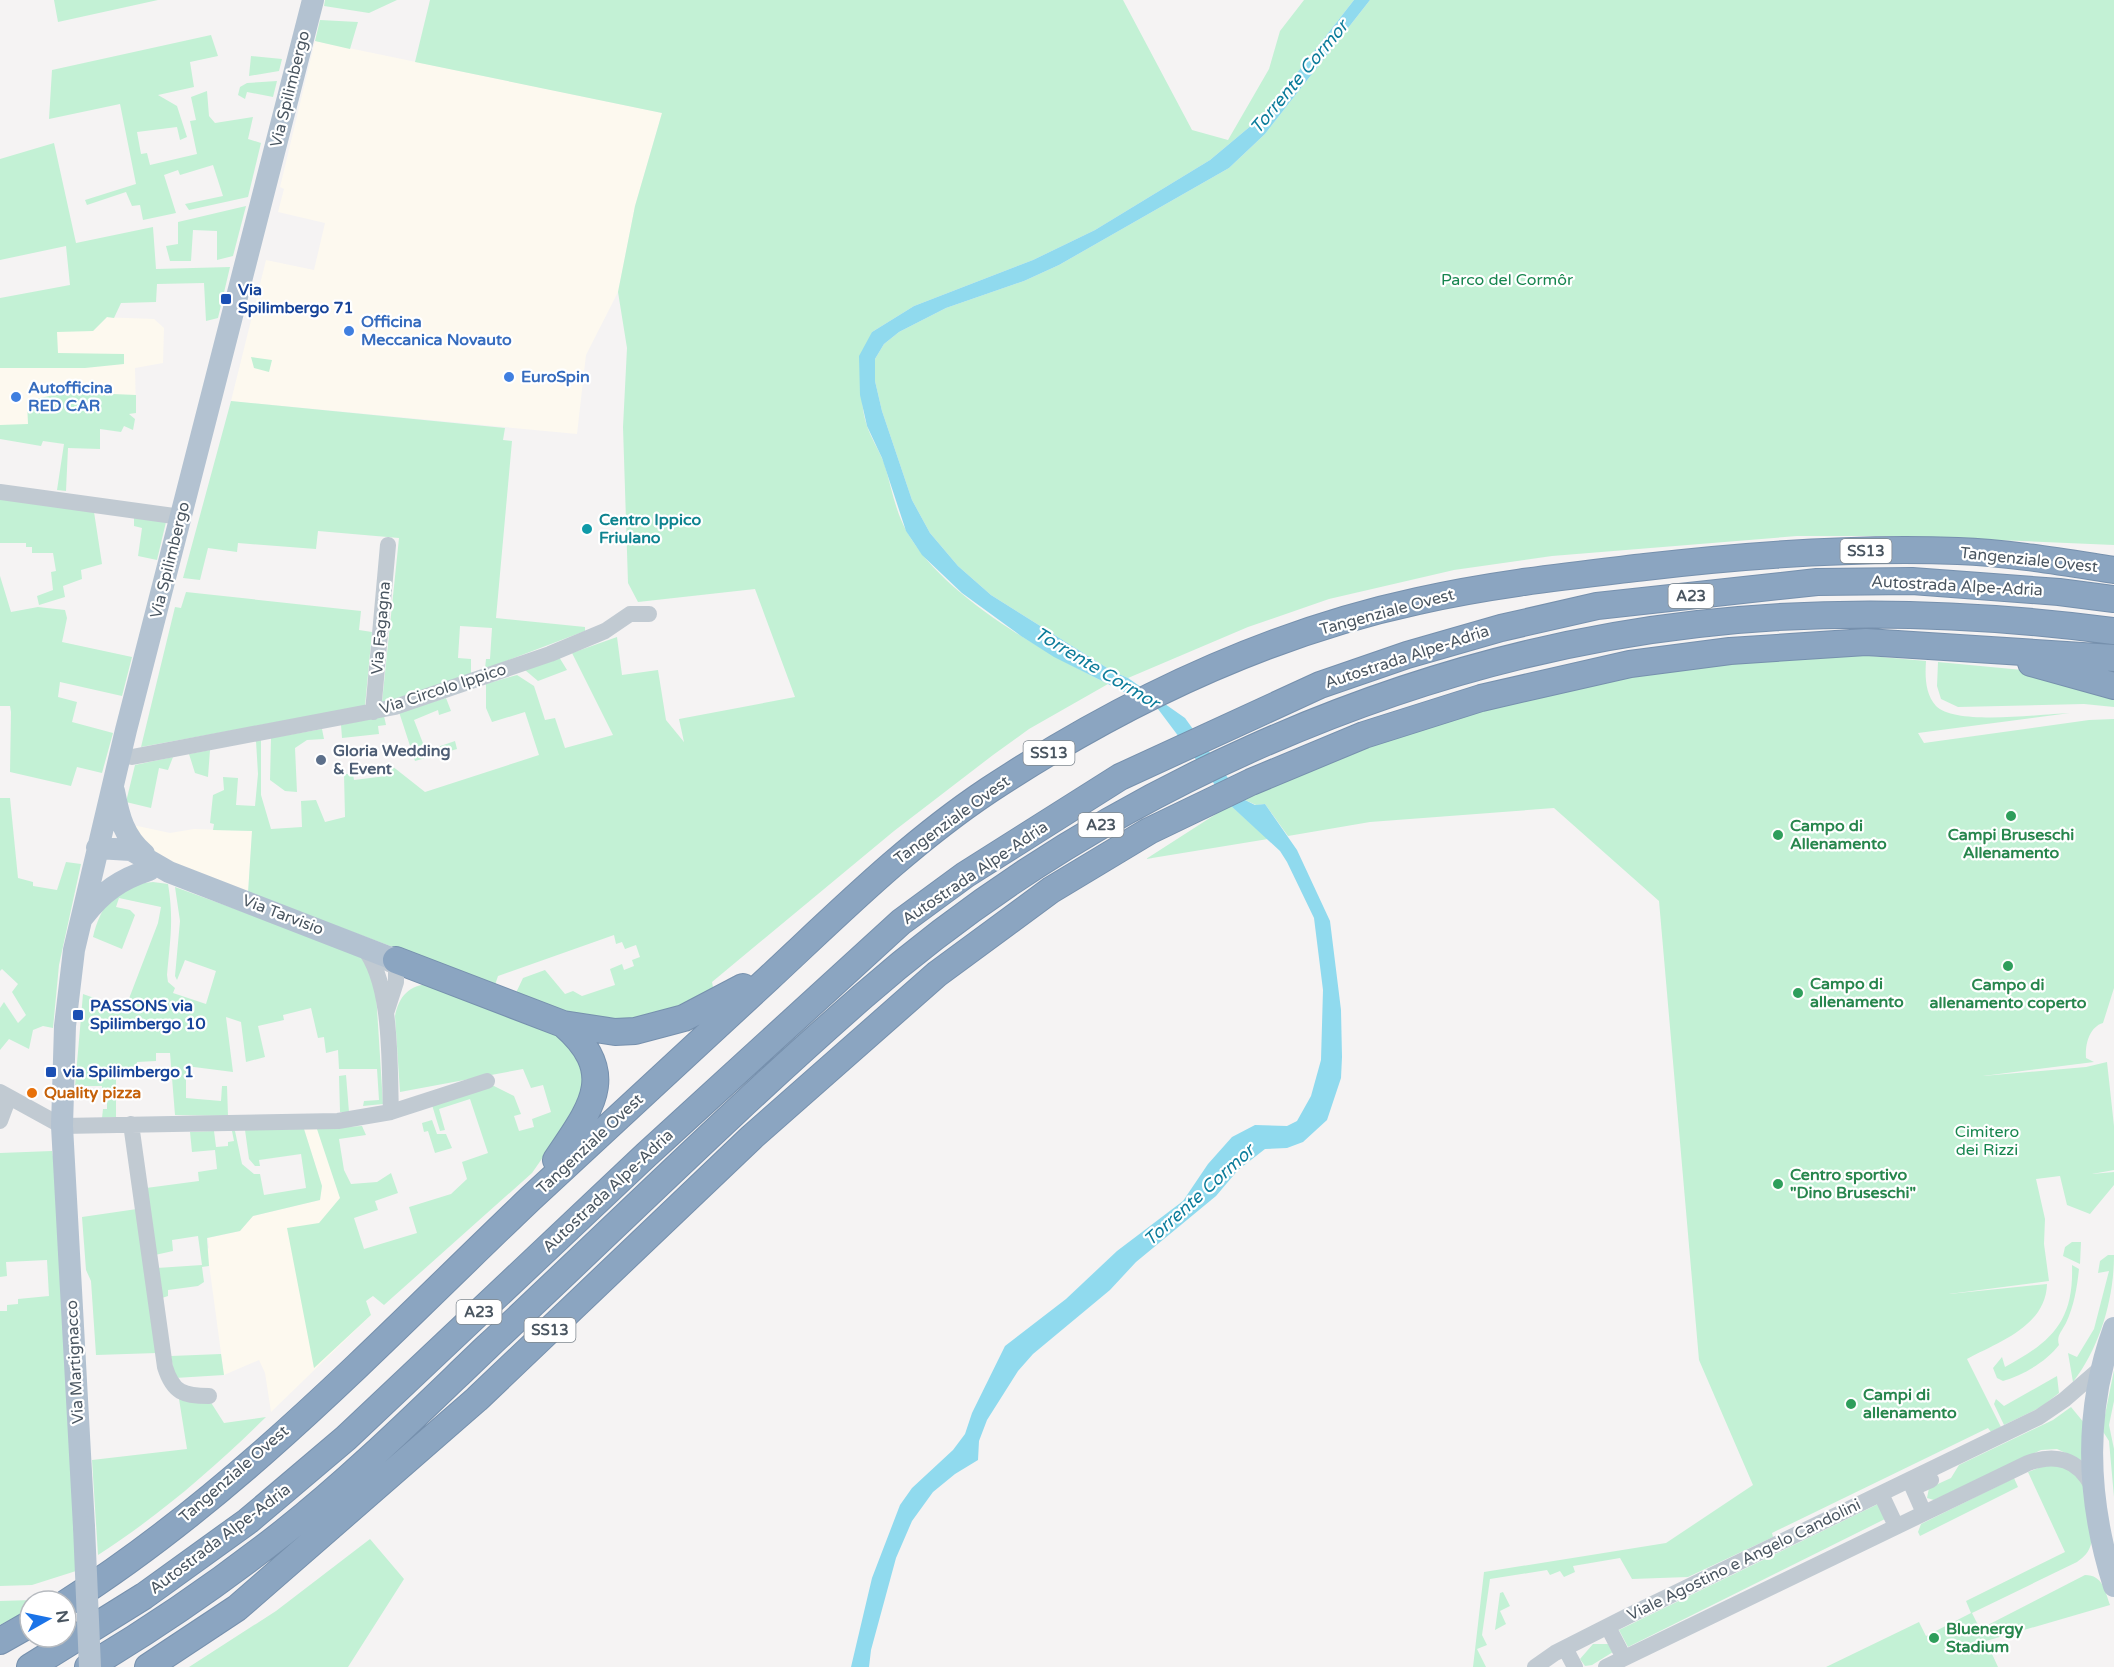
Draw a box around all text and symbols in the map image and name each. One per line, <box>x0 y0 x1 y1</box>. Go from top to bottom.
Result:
water label: Torrente Cormor <box>1245 14 1354 138</box>
street label: Via Spilimbergo <box>266 29 314 149</box>
park label: Parco del Cormôr <box>1441 270 1574 290</box>
place label: Via Spilimbergo 71 <box>238 280 354 318</box>
marker: Via Spilimbergo 71 <box>219 292 233 306</box>
place label: Officina Meccanica Novauto <box>361 312 512 350</box>
marker: Officina Meccanica Novauto <box>342 324 356 338</box>
place label: EuroSpin <box>521 367 590 387</box>
marker: EuroSpin <box>502 370 516 384</box>
place label: Autofficina RED CAR <box>28 378 113 416</box>
marker: Autofficina RED CAR <box>9 390 23 404</box>
street label: Via Spilimbergo <box>146 500 194 620</box>
place label: Centro Ippico Friulano <box>599 510 701 548</box>
marker: Centro Ippico Friulano <box>580 522 594 536</box>
road number: SS13 <box>1840 539 1892 563</box>
street label: Tangenziale Ovest <box>1959 543 2099 577</box>
street label: Autostrada Alpe-Adria <box>1871 572 2043 600</box>
street label: Via Fagagna <box>367 581 395 675</box>
street label: Tangenziale Ovest <box>1318 584 1456 640</box>
road number: A23 <box>1668 584 1714 608</box>
street label: Autostrada Alpe-Adria <box>1322 621 1492 693</box>
water label: Torrente Cormor <box>1031 622 1165 715</box>
street label: Via Circolo Ippico <box>377 659 509 719</box>
place label: Gloria Wedding & Event <box>333 741 451 779</box>
road number: SS13 <box>1024 741 1074 765</box>
marker: Gloria Wedding & Event <box>314 753 328 767</box>
street label: Tangenziale Ovest <box>890 771 1014 869</box>
marker: Campi Bruseschi Allenamento <box>2004 809 2018 823</box>
road number: A23 <box>1078 813 1124 837</box>
place label: Campo di Allenamento <box>1790 816 1887 854</box>
street label: Autostrada Alpe-Adria <box>898 817 1052 929</box>
place label: Campi Bruseschi Allenamento <box>1948 825 2074 863</box>
marker: Campo di Allenamento <box>1771 828 1785 842</box>
street label: Via Tarvisio <box>239 890 327 940</box>
marker: Campo di allenamento coperto <box>2001 959 2015 973</box>
place label: Campo di allenamento <box>1810 974 1904 1012</box>
place label: Campo di allenamento coperto <box>1929 975 2087 1013</box>
marker: Campo di allenamento <box>1791 986 1805 1000</box>
place label: PASSONS via Spilimbergo 10 <box>90 996 206 1034</box>
marker: PASSONS via Spilimbergo 10 <box>71 1008 85 1022</box>
place label: via Spilimbergo 1 <box>63 1062 194 1082</box>
marker: via Spilimbergo 1 <box>44 1065 58 1079</box>
place label: Quality pizza <box>44 1083 141 1103</box>
marker: Quality pizza <box>25 1086 39 1100</box>
street label: Tangenziale Ovest <box>533 1089 647 1199</box>
park label: Cimitero dei Rizzi <box>1955 1122 2019 1160</box>
street label: Autostrada Alpe-Adria <box>538 1125 678 1257</box>
water label: Torrente Cormor <box>1139 1138 1260 1250</box>
place label: Centro sportivo "Dino Bruseschi" <box>1790 1165 1916 1203</box>
marker: Centro sportivo "Dino Bruseschi" <box>1771 1177 1785 1191</box>
street label: Via Martignacco <box>62 1299 88 1425</box>
road number: A23 <box>456 1300 502 1324</box>
road number: SS13 <box>524 1318 576 1342</box>
place label: Campi di allenamento <box>1863 1385 1957 1423</box>
marker: Campi di allenamento <box>1844 1397 1858 1411</box>
street label: Tangenziale Ovest <box>175 1421 293 1527</box>
street label: Autostrada Alpe-Adria <box>145 1479 295 1599</box>
street label: Viale Agostino e Angelo Candolini <box>1624 1495 1864 1625</box>
north arrow <box>18 1589 78 1649</box>
text: N <box>51 1609 73 1625</box>
place label: Bluenergy Stadium <box>1946 1619 2024 1657</box>
marker: Bluenergy Stadium <box>1927 1631 1941 1645</box>

